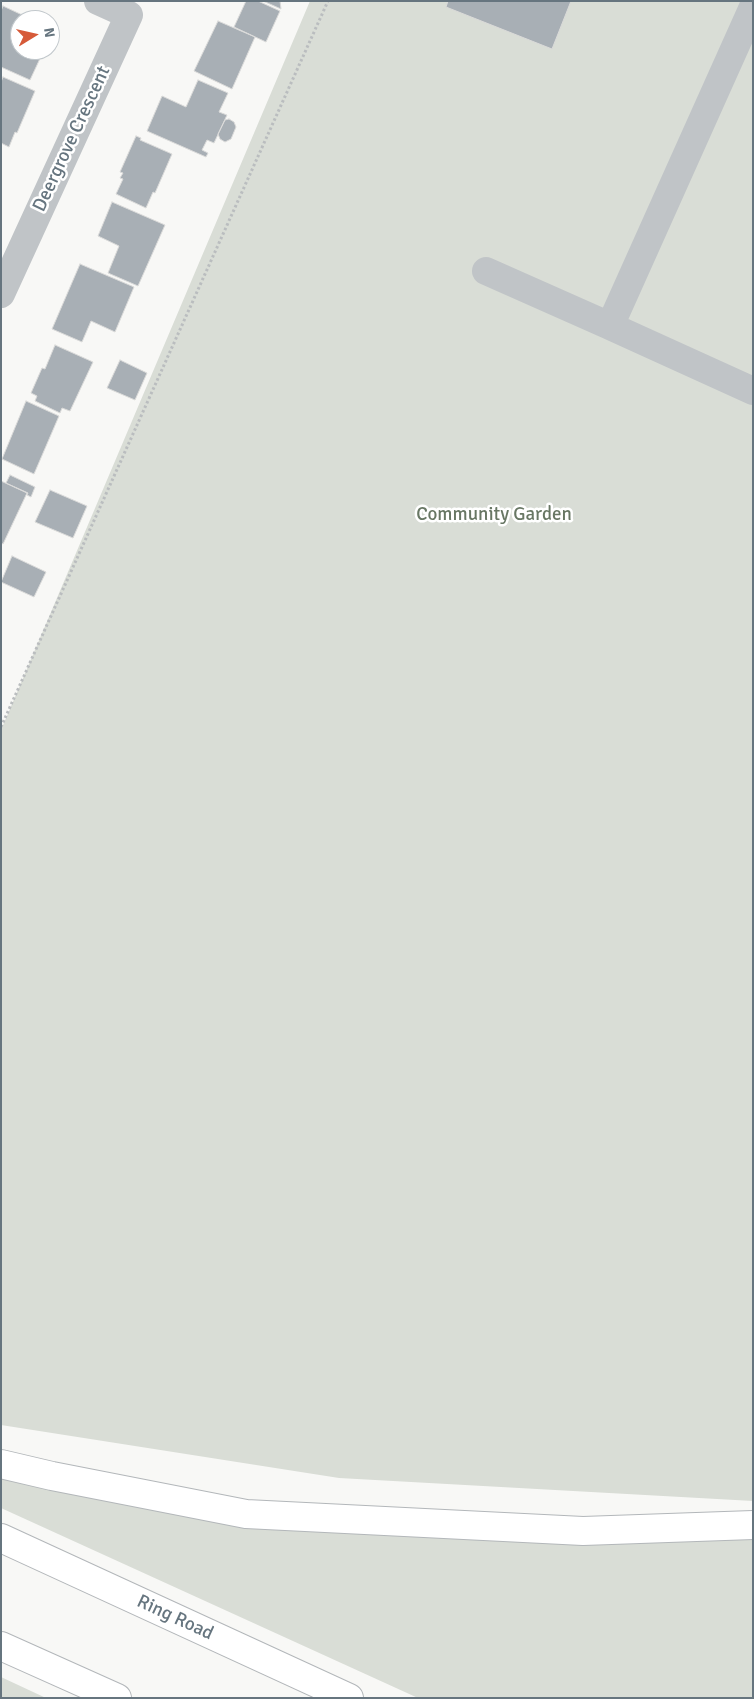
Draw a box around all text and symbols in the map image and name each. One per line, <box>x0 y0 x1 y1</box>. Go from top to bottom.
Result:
north arrow <box>10 10 60 60</box>
text: N <box>40 27 58 39</box>
street label: Deergrove Crescent <box>28 63 116 215</box>
park label: Community Garden <box>416 504 572 526</box>
street label: Ring Road <box>133 1590 217 1646</box>

